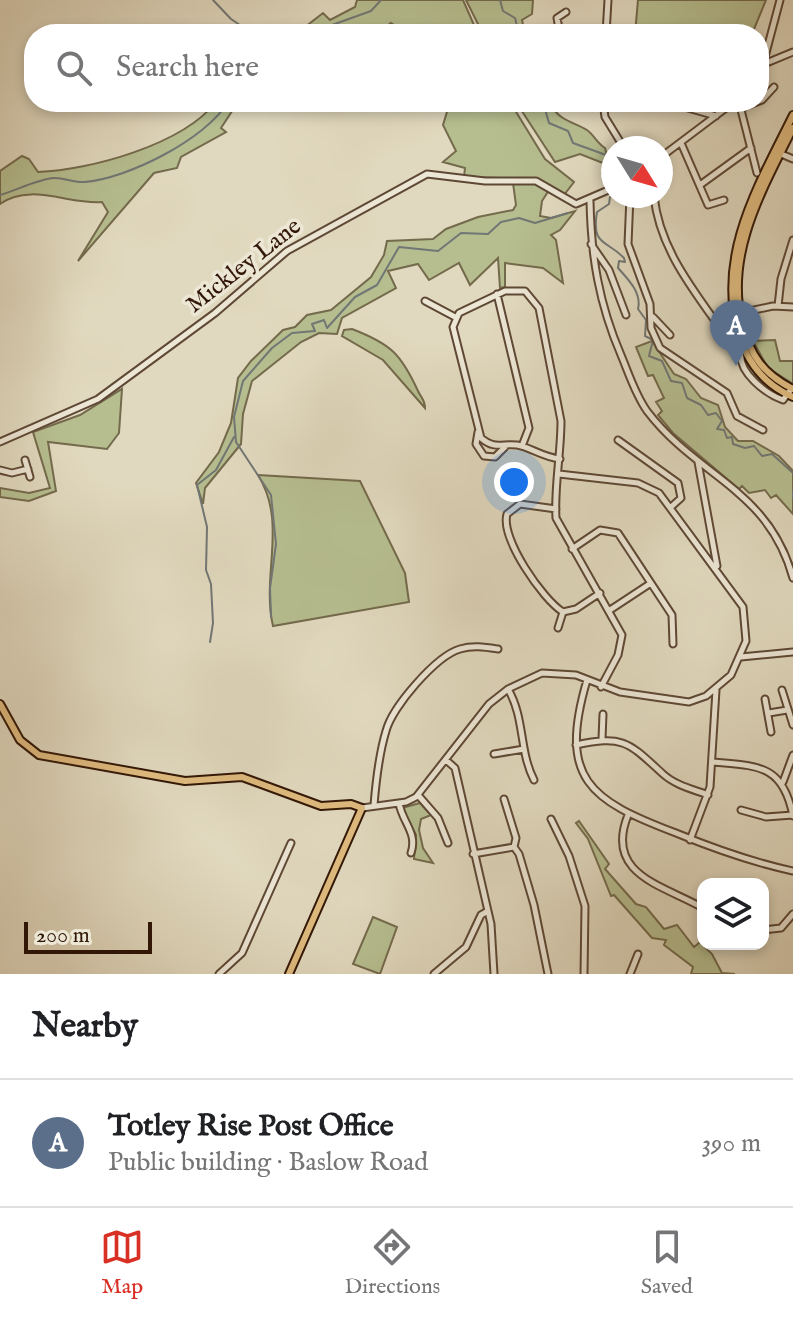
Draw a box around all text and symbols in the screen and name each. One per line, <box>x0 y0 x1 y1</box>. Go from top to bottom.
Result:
search box <box>24 24 769 112</box>
icon: search <box>52 46 96 90</box>
text: Search here <box>116 49 259 87</box>
north arrow <box>601 136 673 208</box>
street label: Mickley Lane <box>180 211 308 321</box>
pin: A <box>710 300 762 366</box>
your location <box>494 462 534 502</box>
map controls <box>697 878 769 950</box>
button: layers <box>697 878 769 950</box>
scale bar <box>24 918 152 954</box>
text: 200 m <box>36 922 90 950</box>
text: Nearby <box>32 1005 138 1048</box>
text: Totley Rise Post Office <box>108 1108 394 1146</box>
text: A <box>49 1127 67 1160</box>
text: 390 m <box>701 1127 761 1160</box>
text: Public building · Baslow Road <box>108 1146 428 1179</box>
tab: Map <box>100 1225 144 1301</box>
tab: Directions <box>345 1225 440 1301</box>
tab: Saved <box>641 1225 693 1301</box>

